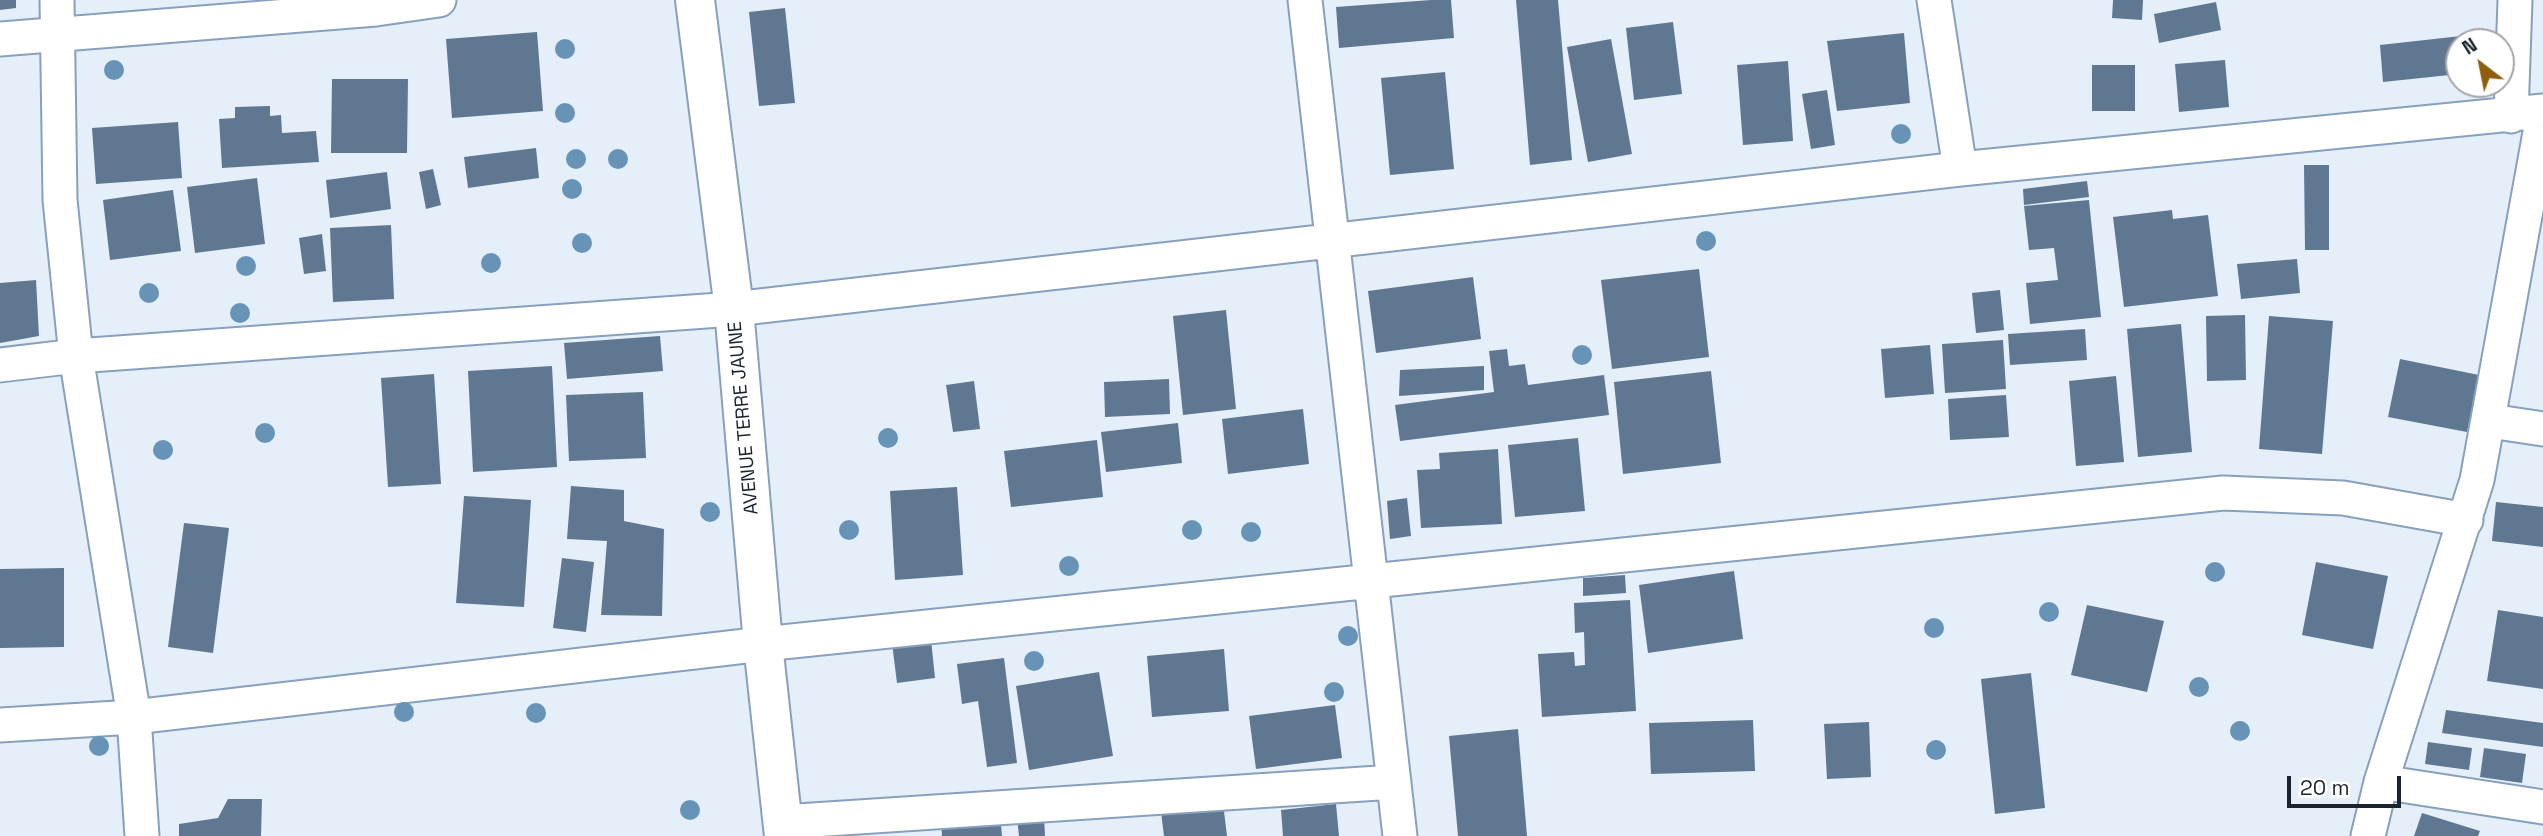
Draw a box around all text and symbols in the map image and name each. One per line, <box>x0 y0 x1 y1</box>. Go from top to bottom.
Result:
north arrow <box>2445 28 2515 98</box>
text: N <box>2458 32 2482 60</box>
street label: AVENUE TERRE JAUNE <box>724 320 764 516</box>
scale bar <box>2291 762 2405 806</box>
text: 20 m <box>2300 774 2350 801</box>

